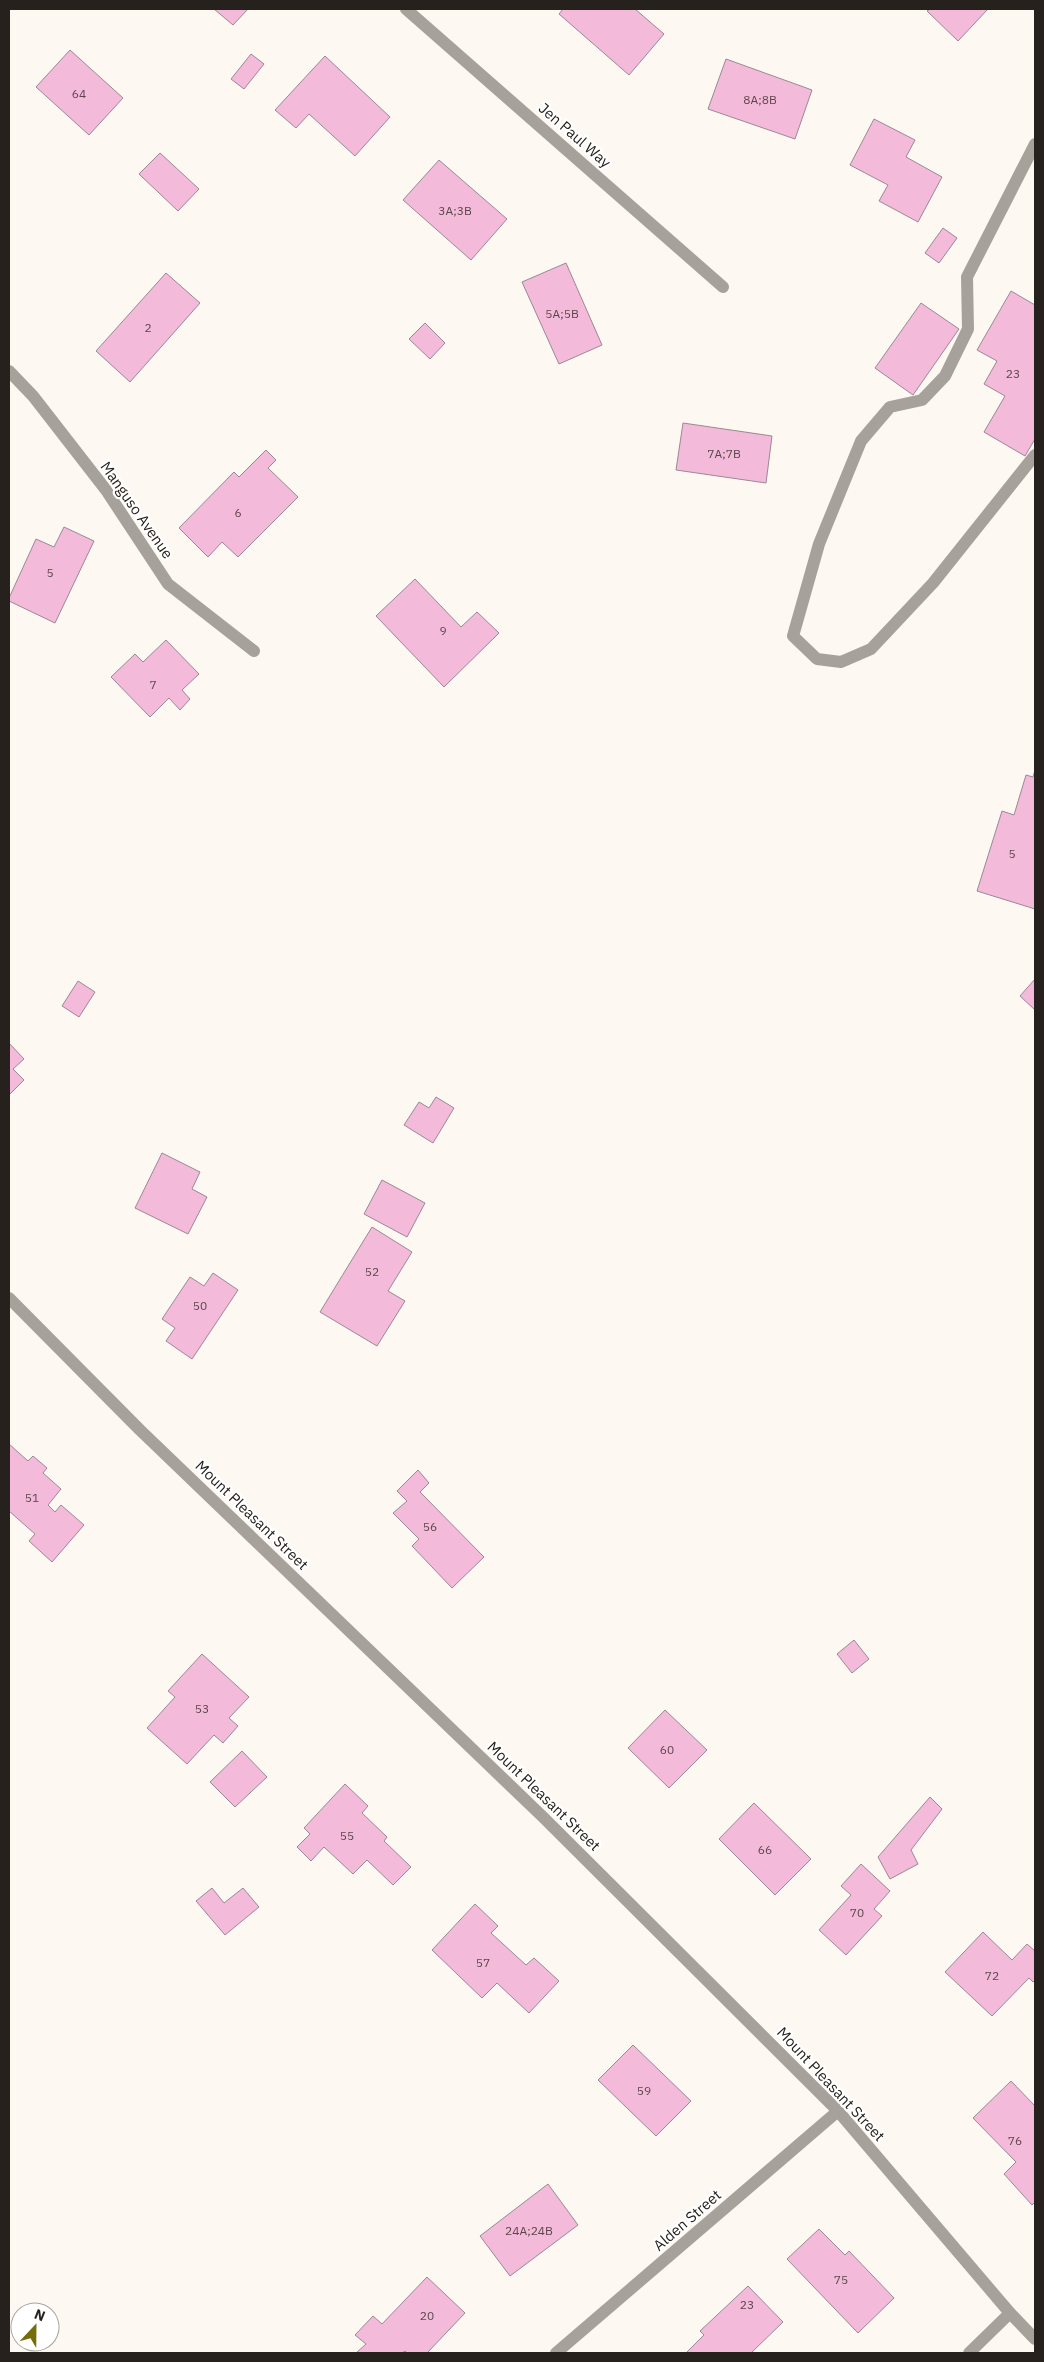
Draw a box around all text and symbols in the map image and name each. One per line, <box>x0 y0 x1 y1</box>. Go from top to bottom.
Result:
house number: 64 <box>72 86 86 101</box>
house number: 8A;8B <box>743 92 777 107</box>
street label: Jen Paul Way <box>535 98 615 172</box>
house number: 3A;3B <box>438 203 472 218</box>
house number: 5A;5B <box>545 306 579 321</box>
house number: 2 <box>144 320 152 335</box>
house number: 23 <box>1006 366 1020 381</box>
house number: 7A;7B <box>707 446 741 461</box>
street label: Manguso Avenue <box>96 458 178 562</box>
house number: 6 <box>234 505 242 520</box>
house number: 5 <box>46 565 54 580</box>
house number: 9 <box>439 623 447 638</box>
house number: 7 <box>149 677 157 692</box>
house number: 5 <box>1008 846 1016 861</box>
house number: 52 <box>365 1264 379 1279</box>
house number: 50 <box>193 1298 207 1313</box>
street label: Mount Pleasant Street <box>192 1456 312 1574</box>
house number: 51 <box>25 1490 39 1505</box>
house number: 56 <box>423 1519 437 1534</box>
house number: 53 <box>195 1701 209 1716</box>
street label: Mount Pleasant Street <box>484 1737 604 1855</box>
house number: 60 <box>660 1742 674 1757</box>
house number: 55 <box>340 1828 354 1843</box>
house number: 66 <box>758 1842 772 1857</box>
house number: 70 <box>850 1905 864 1920</box>
house number: 57 <box>476 1955 490 1970</box>
house number: 72 <box>985 1968 999 1983</box>
street label: Mount Pleasant Street <box>773 2023 889 2145</box>
house number: 59 <box>637 2083 651 2098</box>
house number: 76 <box>1008 2133 1022 2148</box>
street label: Alden Street <box>649 2185 725 2255</box>
house number: 24A;24B <box>505 2223 553 2238</box>
house number: 75 <box>834 2272 848 2287</box>
house number: 23 <box>740 2297 754 2312</box>
north arrow <box>10 2302 60 2352</box>
text: N <box>32 2305 48 2325</box>
house number: 20 <box>420 2308 434 2323</box>

